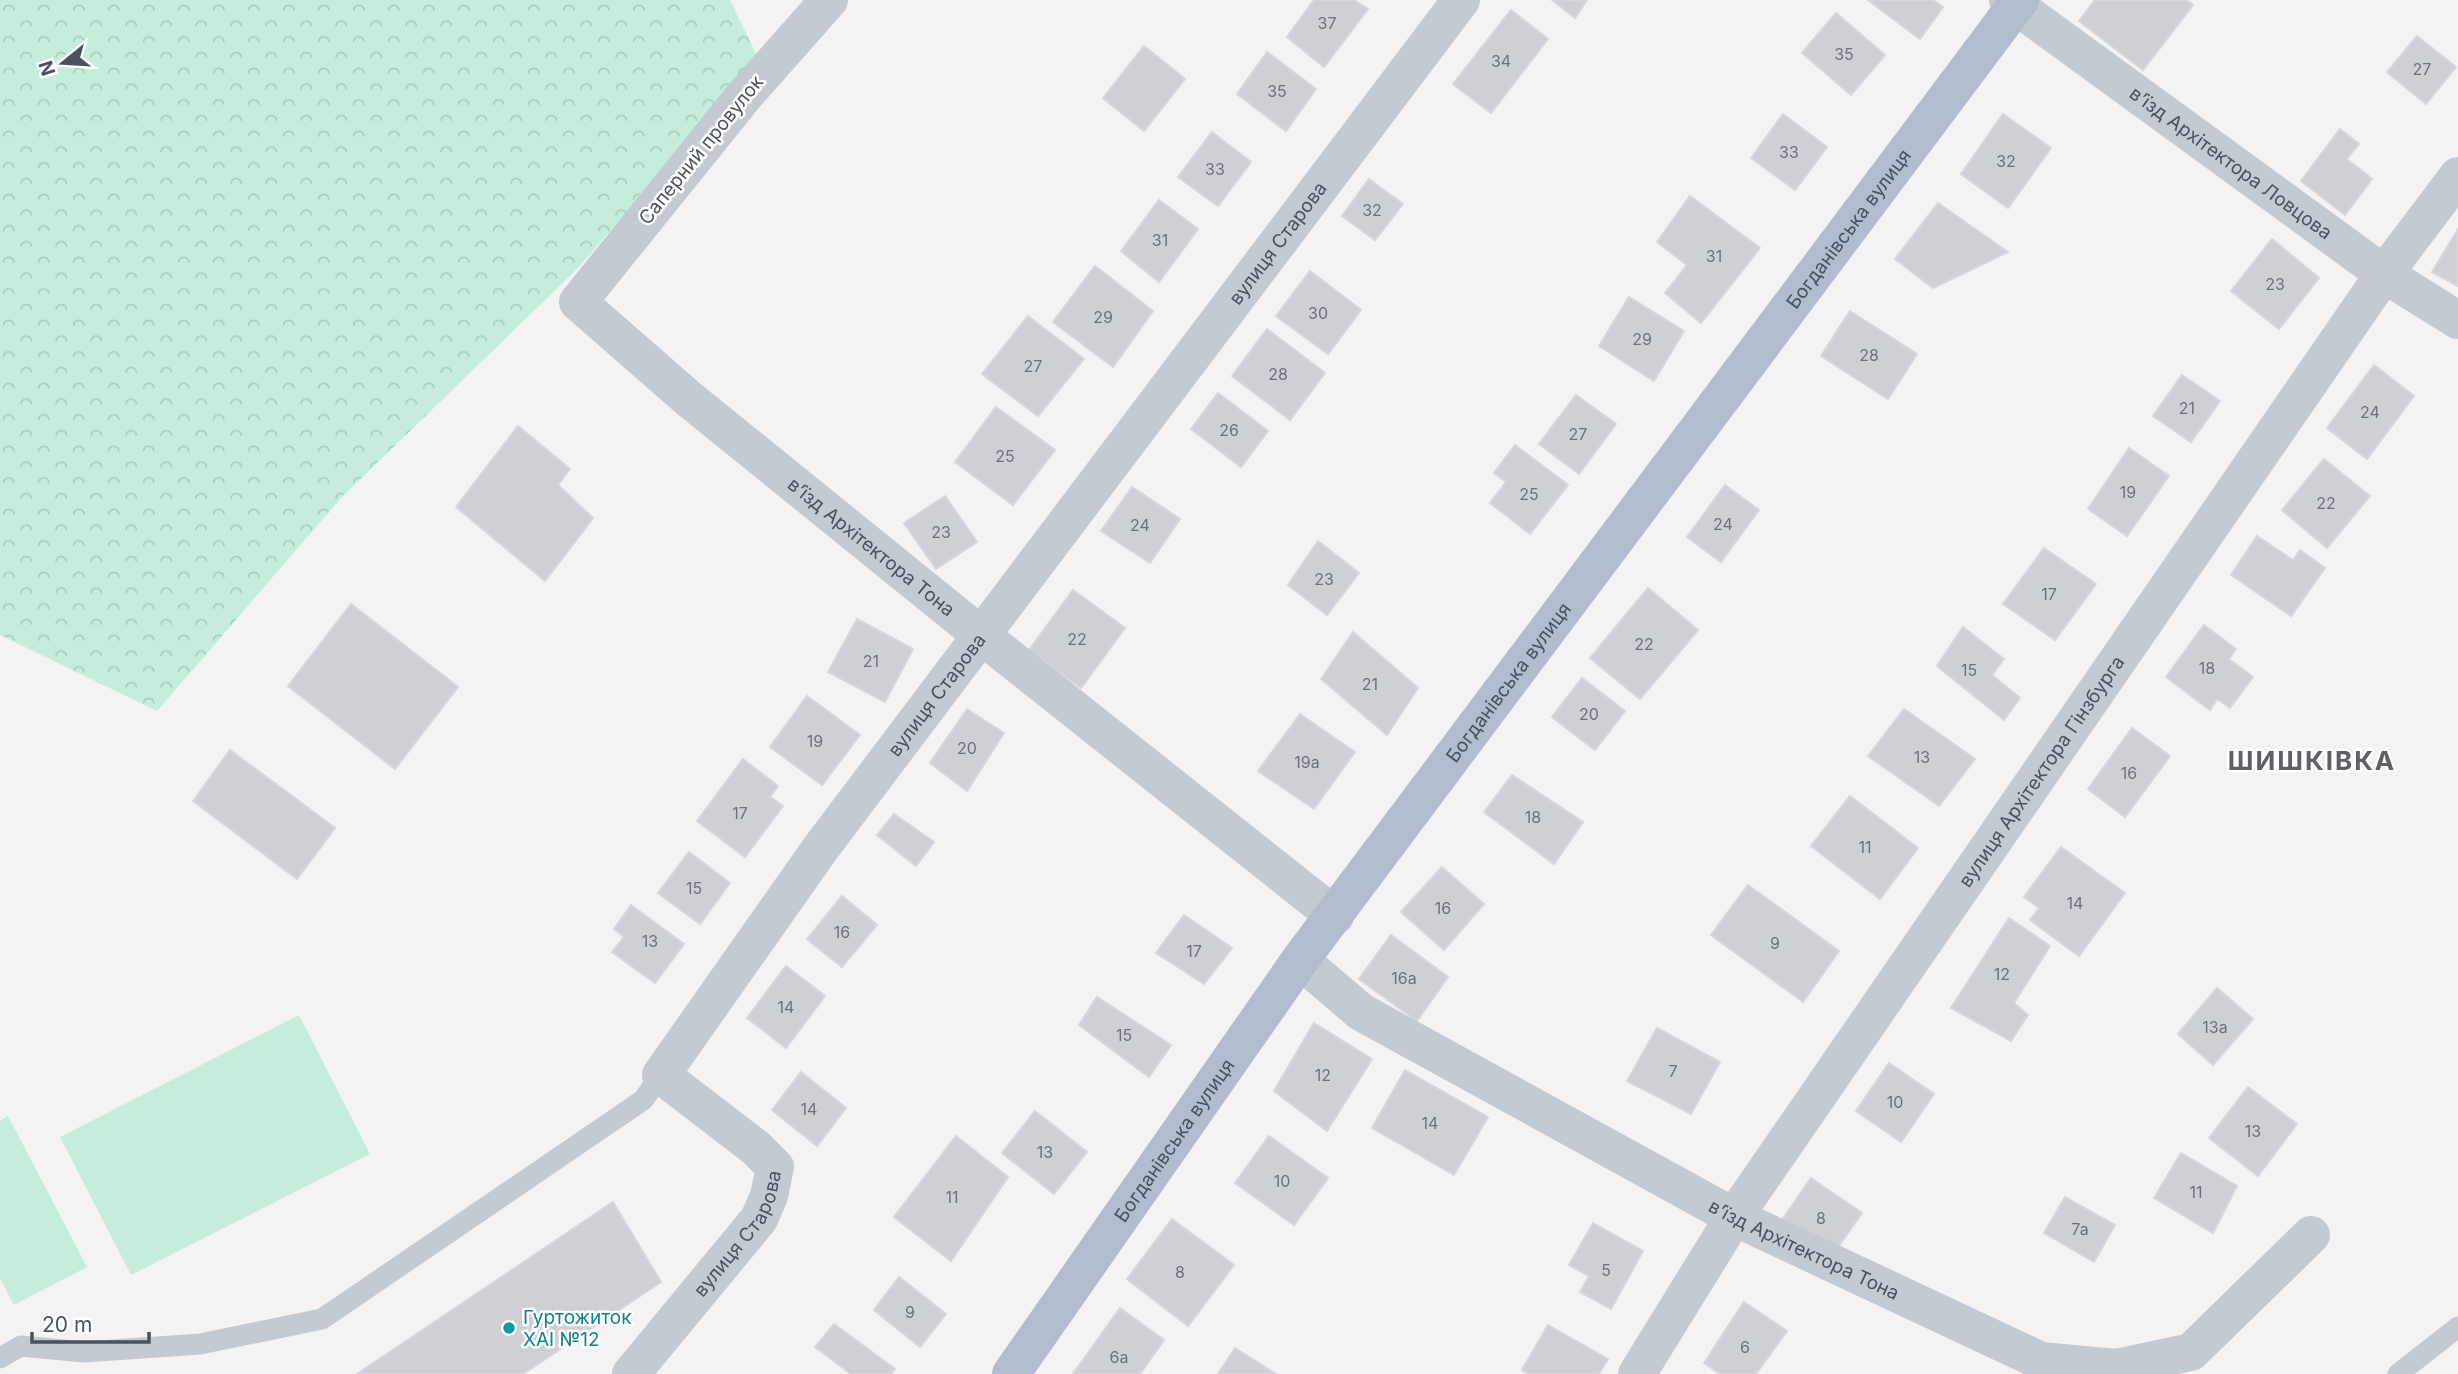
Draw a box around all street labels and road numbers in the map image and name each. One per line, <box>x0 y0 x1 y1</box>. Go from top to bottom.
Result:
street label: Саперний провулок <box>634 70 769 229</box>
street label: в’їзд Архітектора Ловцова <box>2125 81 2337 244</box>
street label: Богданівська вулиця <box>1781 144 1916 313</box>
street label: вулиця Старова <box>1224 177 1331 309</box>
street label: в’їзд Архітектора Тона <box>783 472 960 621</box>
street label: Богданівська вулиця <box>1441 598 1576 767</box>
street label: вулиця Старова <box>883 629 990 761</box>
street label: вулиця Архітектора Гінзбурга <box>1954 651 2129 891</box>
street label: Богданівська вулиця <box>1109 1054 1239 1226</box>
street label: вулиця Старова <box>688 1168 785 1301</box>
street label: в’їзд Архітектора Тона <box>1705 1194 1903 1304</box>

